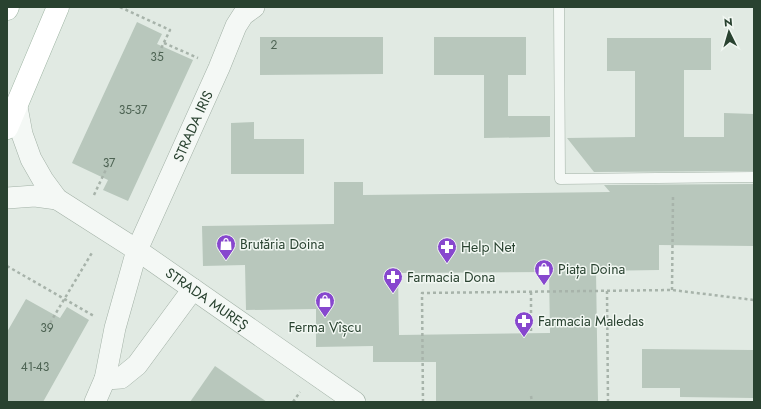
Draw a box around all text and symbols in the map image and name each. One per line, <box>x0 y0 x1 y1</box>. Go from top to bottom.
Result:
north arrow <box>709 12 749 52</box>
text: N <box>723 14 733 30</box>
house number: 2 <box>271 36 278 54</box>
house number: 35 <box>150 48 164 66</box>
street label: STRADA IRIS <box>168 87 218 165</box>
house number: 35-37 <box>119 101 148 119</box>
house number: 37 <box>103 154 116 172</box>
shop icon: Brutăria Doina <box>215 233 237 261</box>
place label: Brutăria Doina <box>240 234 324 254</box>
pharmacy icon: Help Net <box>436 236 458 264</box>
place label: Help Net <box>461 237 516 257</box>
shop icon: Piața Doina <box>533 258 555 286</box>
place label: Piața Doina <box>558 259 625 280</box>
street label: STRADA MUREȘ <box>161 263 253 336</box>
pharmacy icon: Farmacia Dona <box>382 266 404 294</box>
place label: Farmacia Dona <box>407 267 495 287</box>
shop icon: Ferma Vîșcu <box>314 290 336 318</box>
pharmacy icon: Farmacia Maledas <box>513 310 535 338</box>
place label: Farmacia Maledas <box>538 311 644 331</box>
place label: Ferma Vîșcu <box>288 317 362 338</box>
house number: 39 <box>40 319 54 337</box>
house number: 41-43 <box>21 358 50 376</box>

